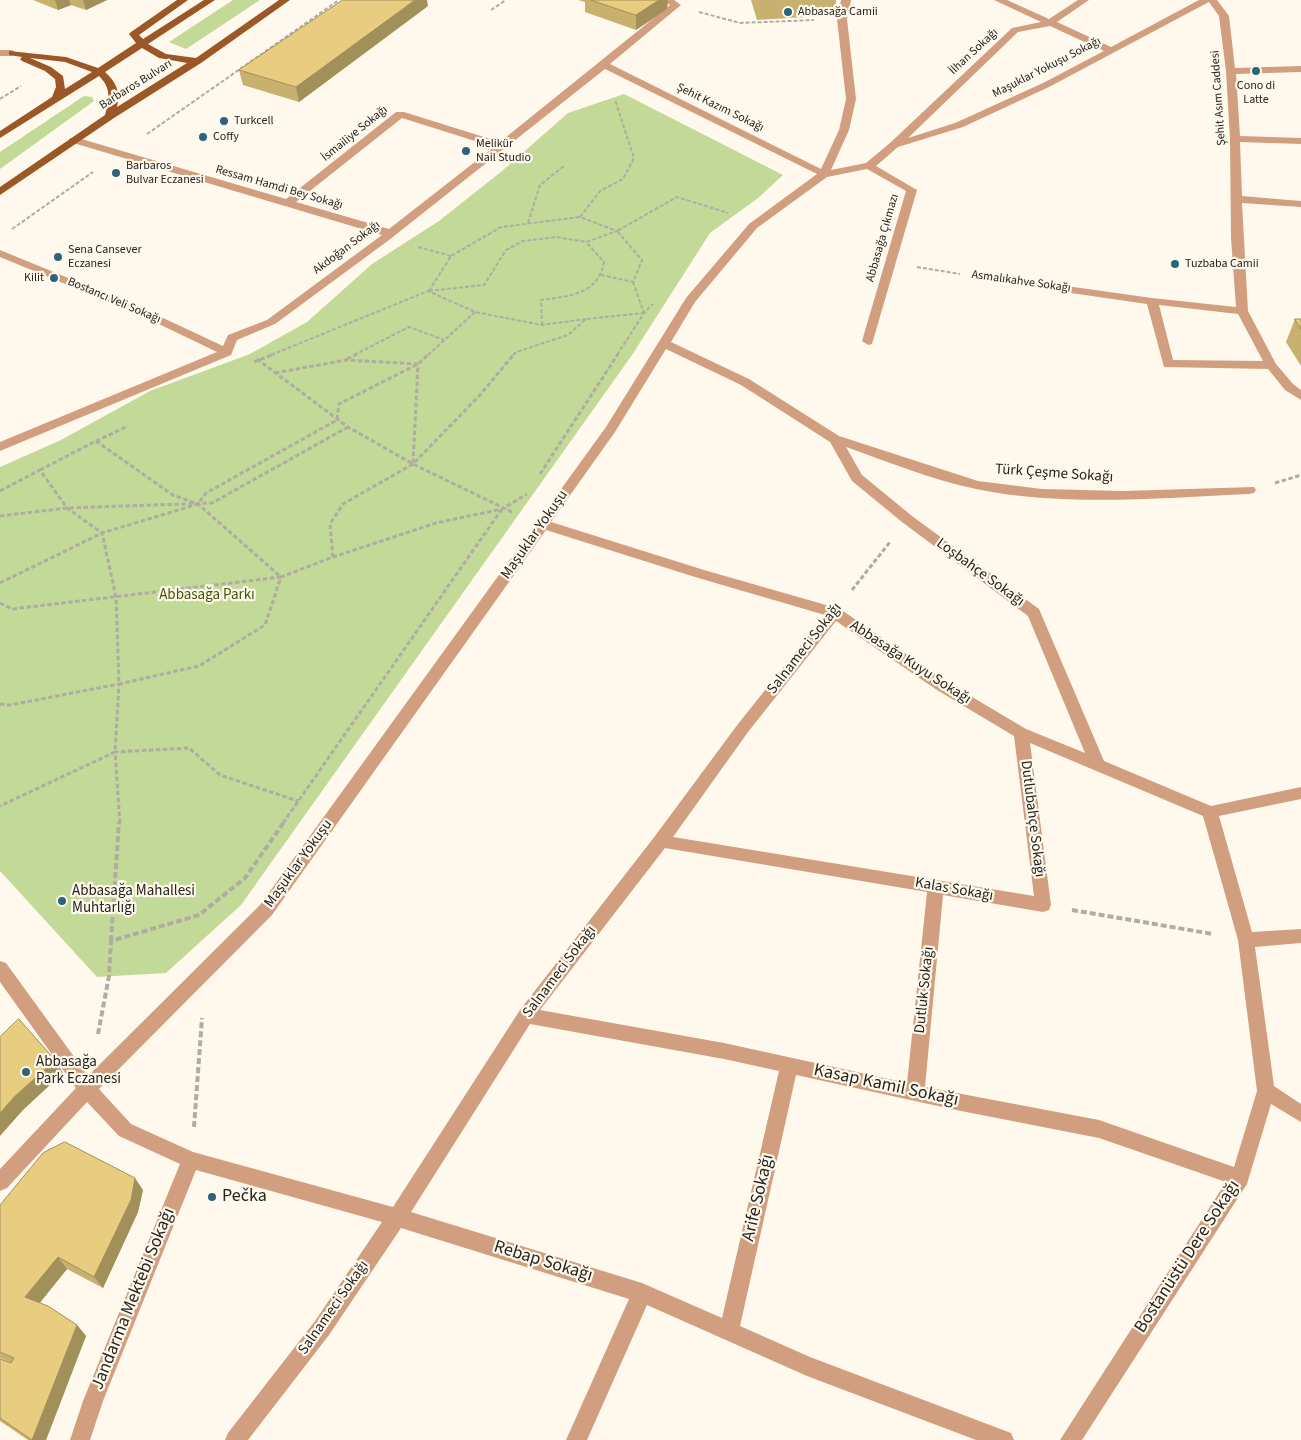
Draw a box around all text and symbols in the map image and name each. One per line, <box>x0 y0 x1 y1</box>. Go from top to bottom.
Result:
place label: Abbasağa Camii <box>798 5 878 19</box>
marker: Abbasağa Camii <box>782 6 794 18</box>
street label: İlhan Sokağı <box>947 26 1001 78</box>
street label: Maşuklar Yokuşu Sokağı <box>990 34 1104 102</box>
street label: Şehit Asım Caddesi <box>1208 50 1230 146</box>
street label: Barbaros Bulvarı <box>97 57 175 113</box>
marker: Cono di Latte <box>1250 65 1262 77</box>
place label: Cono di Latte <box>1237 79 1275 107</box>
street label: Şehit Kazım Sokağı <box>674 81 766 135</box>
street label: İsmailiye Sokağı <box>319 103 391 165</box>
place label: Turkcell <box>234 114 274 128</box>
marker: Turkcell <box>218 115 230 127</box>
place label: Coffy <box>213 130 239 144</box>
marker: Coffy <box>197 131 209 143</box>
place label: Melikür Nail Studio <box>476 137 531 165</box>
marker: Melikür Nail Studio <box>460 145 472 157</box>
place label: Barbaros Bulvar Eczanesi <box>126 159 204 187</box>
street label: Ressam Hamdi Bey Sokağı <box>214 163 344 213</box>
marker: Barbaros Bulvar Eczanesi <box>110 167 122 179</box>
street label: Abbasağa Çıkmazı <box>864 192 902 284</box>
street label: Akdoğan Sokağı <box>311 218 383 278</box>
place label: Sena Cansever Eczanesi <box>68 243 142 271</box>
marker: Sena Cansever Eczanesi <box>52 251 64 263</box>
place label: Tuzbaba Camii <box>1185 257 1259 271</box>
marker: Tuzbaba Camii <box>1169 258 1181 270</box>
street label: Asmalıkahve Sokağı <box>971 268 1071 296</box>
place label: Kilit <box>24 271 44 285</box>
marker: Kilit <box>48 272 60 284</box>
street label: Bostancı Veli Sokağı <box>65 275 163 327</box>
street label: Türk Çeşme Sokağı <box>994 461 1114 487</box>
street label: Maşuklar Yokuşu <box>498 487 572 583</box>
street label: Loşbahçe Sokağı <box>932 535 1028 611</box>
park label: Abbasağa Parkı <box>159 587 255 605</box>
street label: Salnameci Sokağı <box>764 600 846 698</box>
street label: Abbasağa Kuyu Sokağı <box>846 617 974 709</box>
street label: Dutlubahçe Sokağı <box>1016 760 1048 878</box>
street label: Maşuklar Yokuşu <box>261 816 337 912</box>
street label: Kalas Sokağı <box>913 874 995 906</box>
place label: Abbasağa Mahallesi Muhtarlığı <box>72 883 195 918</box>
marker: Abbasağa Mahallesi Muhtarlığı <box>56 895 68 907</box>
street label: Salnameci Sokağı <box>519 922 601 1022</box>
street label: Dutluk Sokağı <box>911 946 939 1034</box>
place label: Abbasağa Park Eczanesi <box>36 1054 121 1089</box>
street label: Kasap Kamil Sokağı <box>812 1060 960 1112</box>
marker: Abbasağa Park Eczanesi <box>20 1066 32 1078</box>
street label: Arife Sokağı <box>738 1152 780 1244</box>
street label: Bostanüstü Dere Sokağı <box>1131 1177 1245 1337</box>
place label: Pečka <box>222 1186 267 1208</box>
marker: Pečka <box>206 1191 218 1203</box>
street label: Jandarma Mektebi Sokağı <box>88 1205 180 1393</box>
street label: Rebap Sokağı <box>491 1237 595 1287</box>
street label: Salnameci Sokağı <box>295 1257 373 1359</box>

